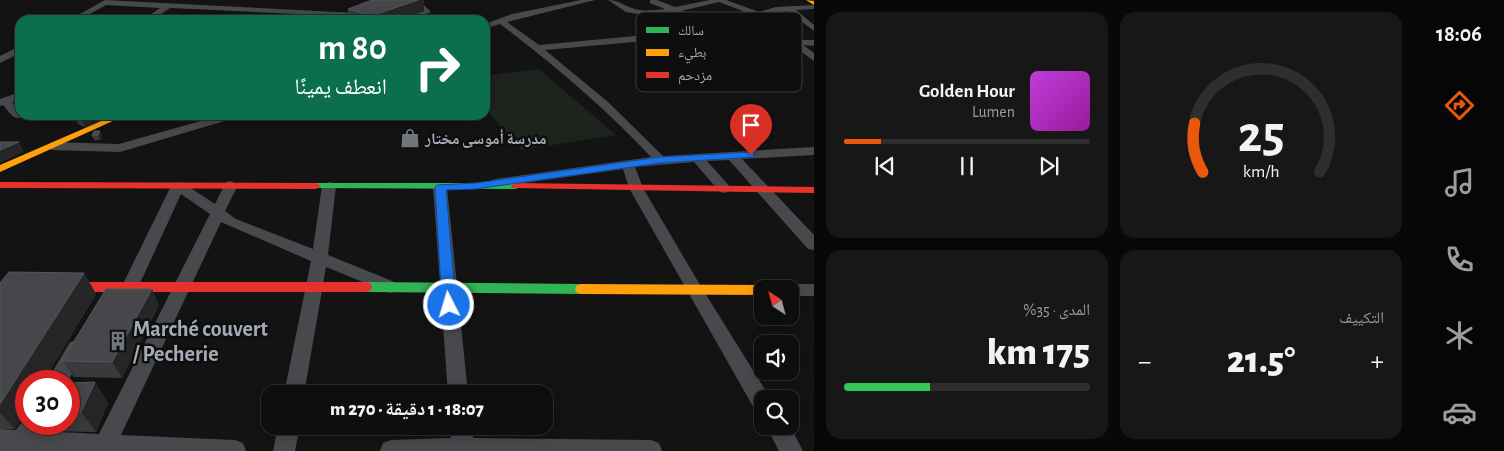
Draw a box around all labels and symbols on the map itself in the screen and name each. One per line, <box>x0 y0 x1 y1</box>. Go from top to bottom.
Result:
legend <box>636 12 802 92</box>
text: سالك <box>678 24 704 38</box>
text: بطيء <box>678 46 707 64</box>
text: مزدحم <box>678 69 712 85</box>
pin <box>730 104 772 155</box>
shop icon: مدرسة أموسى مختار <box>399 127 421 149</box>
place label: مدرسة أموسى مختار <box>424 129 547 148</box>
position arrow <box>422 278 474 330</box>
north arrow <box>754 280 799 325</box>
place label: Marché couvert / Pecherie <box>132 318 269 365</box>
building icon: Marché couvert / Pecherie <box>107 330 129 352</box>
speed limit sign: 30 <box>15 370 80 435</box>

